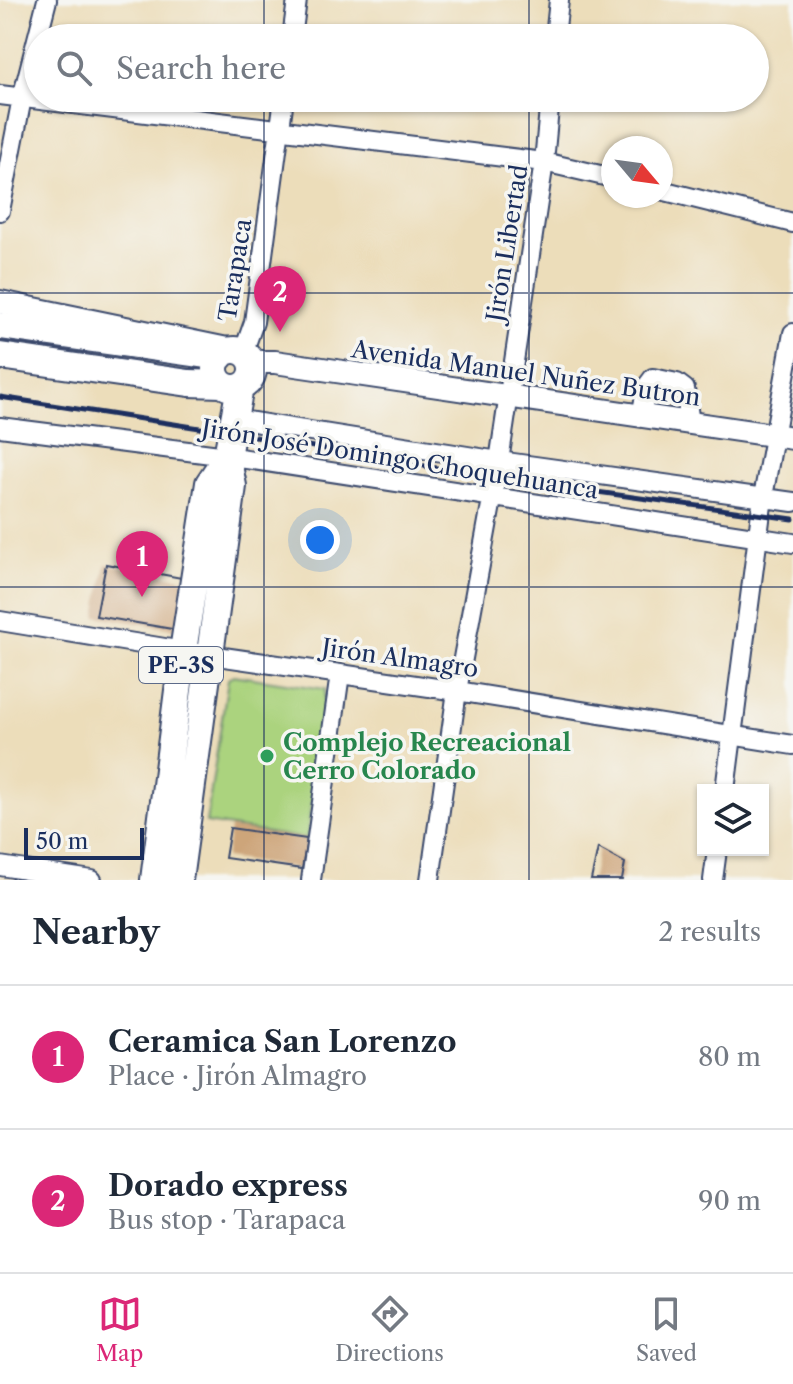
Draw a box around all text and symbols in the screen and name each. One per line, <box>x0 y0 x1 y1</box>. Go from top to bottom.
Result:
search box <box>24 24 769 112</box>
icon: search <box>52 46 96 90</box>
text: Search here <box>116 50 286 87</box>
north arrow <box>601 136 673 208</box>
street label: Jirón Libertad <box>480 162 534 328</box>
street label: Tarapaca <box>213 216 257 323</box>
pin: 2 <box>254 266 306 332</box>
street label: Avenida Manuel Nuñez Butron <box>349 334 702 412</box>
street label: Jirón José Domingo Choquehuanca <box>196 413 601 505</box>
your location <box>300 520 340 560</box>
pin: 1 <box>116 531 168 597</box>
street label: Jirón Almagro <box>316 632 480 683</box>
road number: PE-3S <box>139 647 223 683</box>
place label: Complejo Recreacional Cerro Colorado <box>283 728 571 785</box>
marker: Complejo Recreacional Cerro Colorado <box>258 747 276 765</box>
map controls <box>697 784 769 856</box>
button: layers <box>697 784 769 856</box>
scale bar <box>24 824 144 860</box>
text: 50 m <box>36 828 88 855</box>
text: Nearby <box>32 911 160 953</box>
text: 2 results <box>658 916 761 948</box>
text: Ceramica San Lorenzo <box>108 1023 457 1060</box>
text: 1 <box>52 1041 64 1073</box>
text: 80 m <box>698 1041 761 1073</box>
text: Place · Jirón Almagro <box>108 1060 367 1092</box>
text: Dorado express <box>108 1167 348 1204</box>
text: 2 <box>50 1185 66 1217</box>
text: 90 m <box>698 1185 761 1217</box>
text: Bus stop · Tarapaca <box>108 1204 346 1236</box>
tab: Map <box>96 1292 143 1367</box>
tab: Directions <box>335 1292 444 1367</box>
tab: Saved <box>636 1292 697 1367</box>

